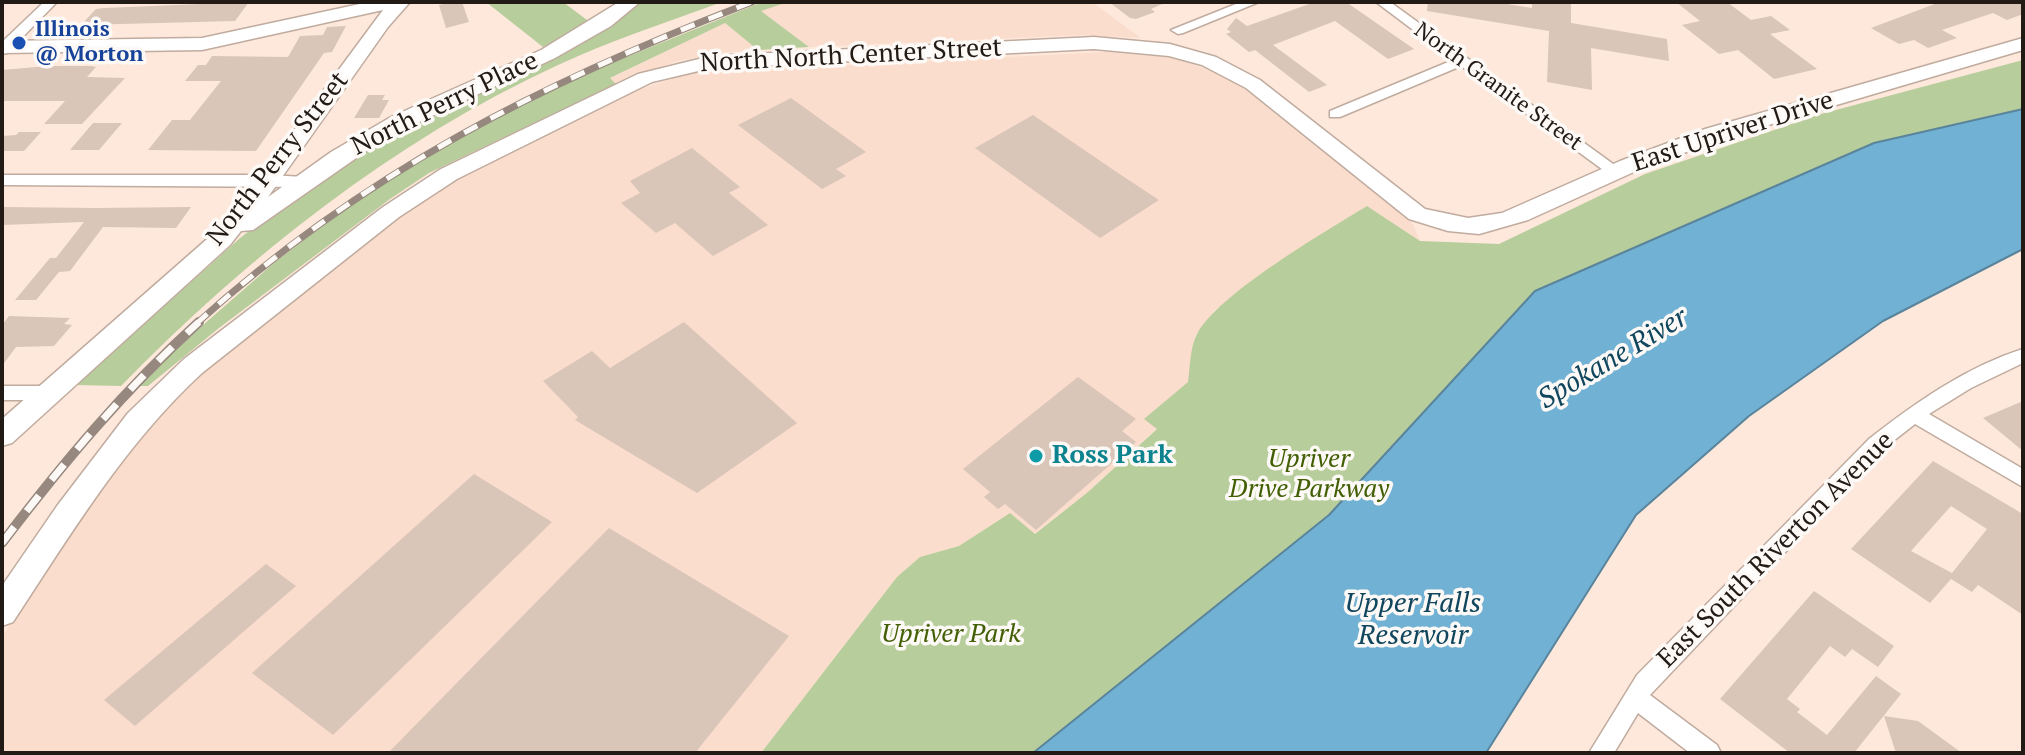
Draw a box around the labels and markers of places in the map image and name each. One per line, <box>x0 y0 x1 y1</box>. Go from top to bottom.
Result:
place label: Illinois @ Morton <box>35 17 143 68</box>
marker: Illinois @ Morton <box>10 34 28 52</box>
place label: Ross Park <box>1052 440 1173 472</box>
marker: Ross Park <box>1027 447 1045 465</box>

